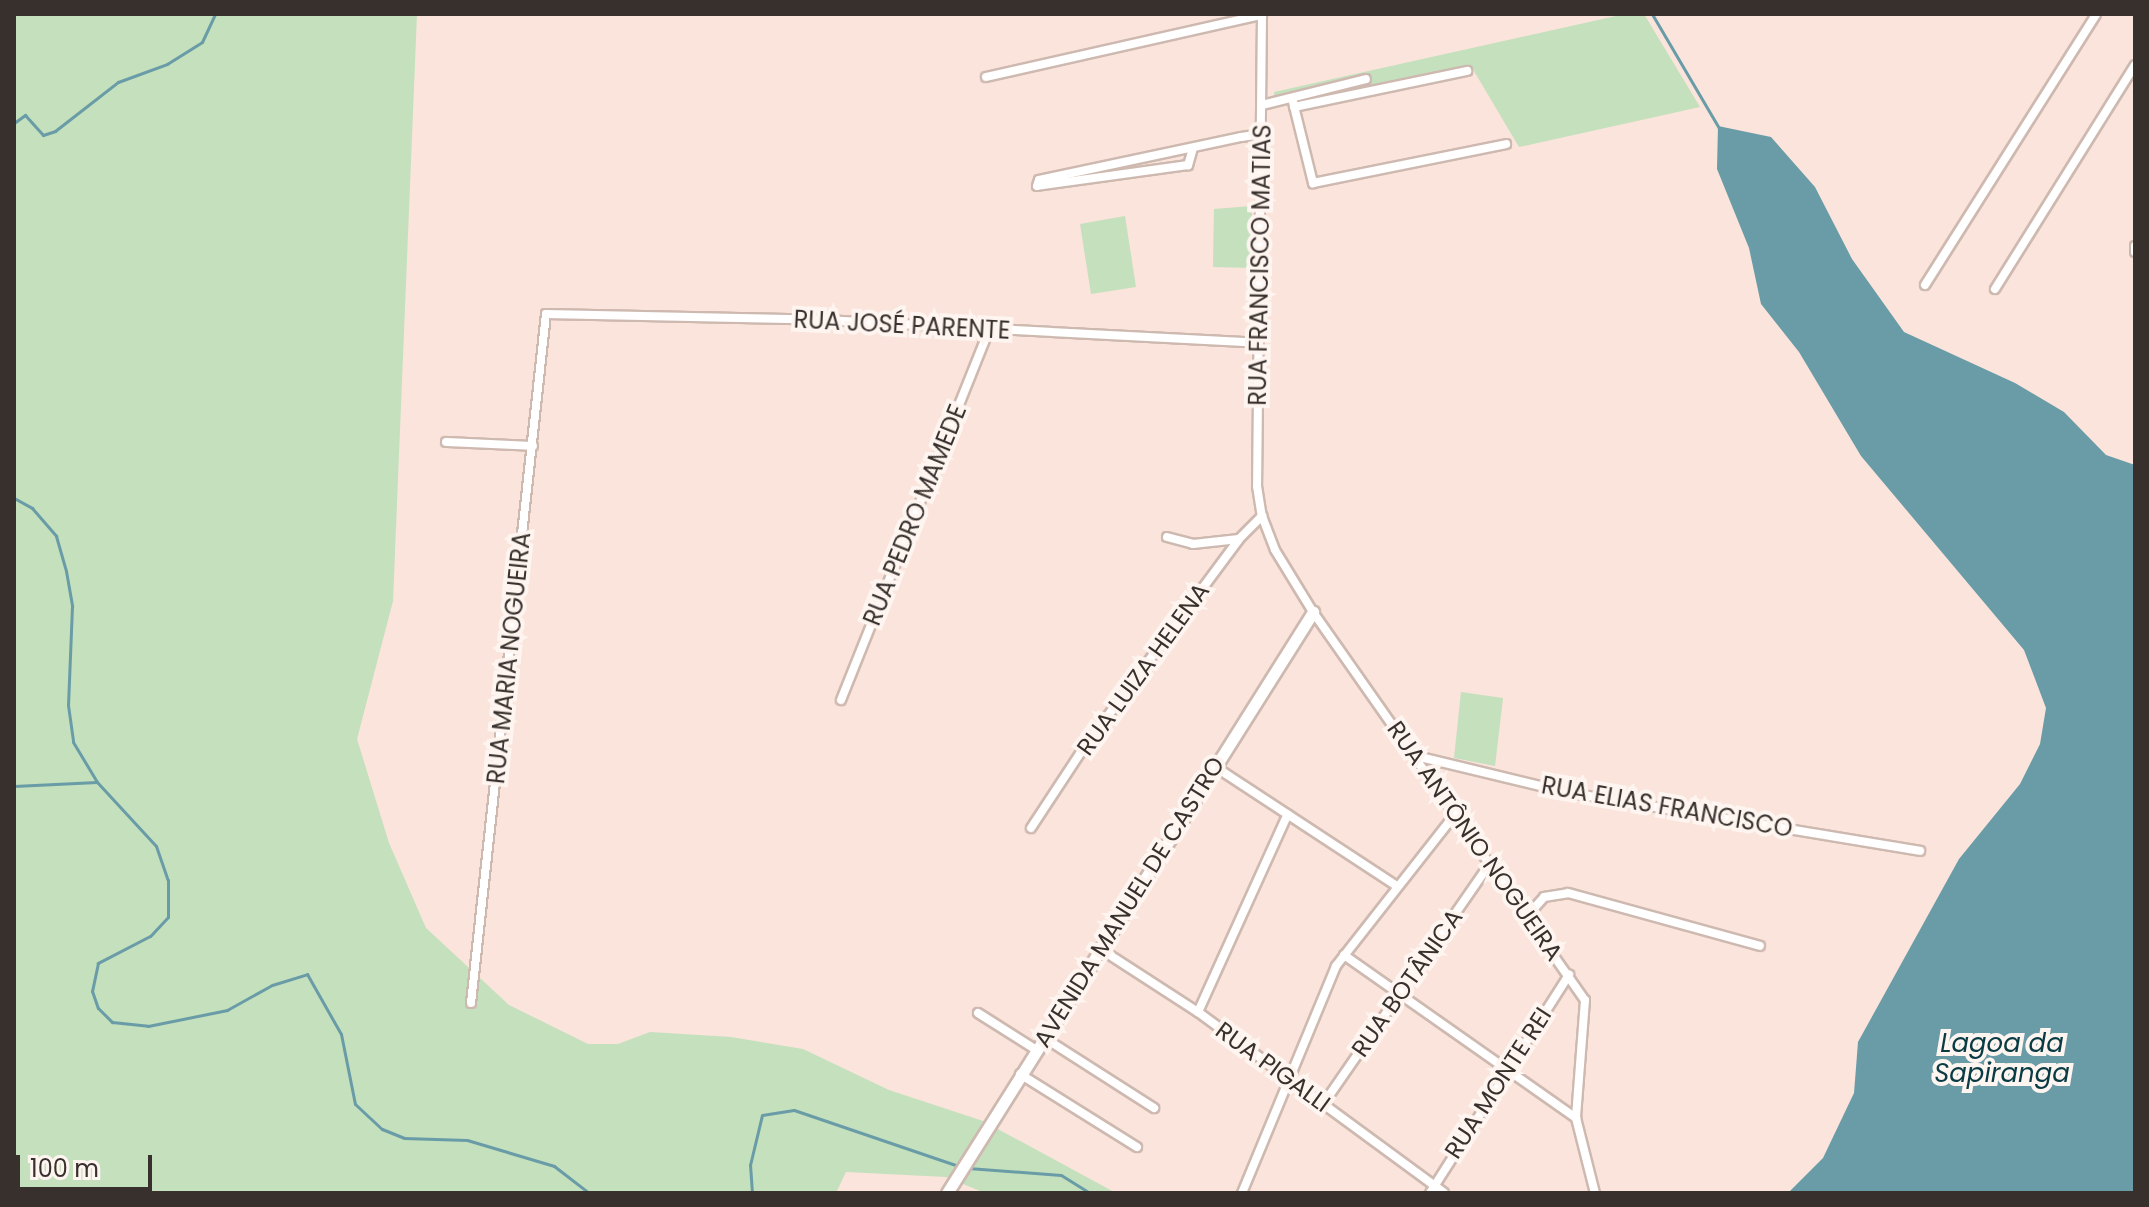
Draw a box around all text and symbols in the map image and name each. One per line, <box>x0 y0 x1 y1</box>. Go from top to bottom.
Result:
street label: RUA FRANCISCO MATIAS <box>1243 124 1277 406</box>
street label: RUA JOSÉ PARENTE <box>793 305 1011 345</box>
street label: RUA PEDRO MAMEDE <box>858 400 972 630</box>
street label: RUA MARIA NOGUEIRA <box>481 531 537 785</box>
street label: RUA LUIZA HELENA <box>1071 577 1215 761</box>
street label: RUA ANTÔNIO NOGUEIRA <box>1381 716 1569 966</box>
street label: AVENIDA MANUEL DE CASTRO <box>1028 751 1230 1053</box>
street label: RUA ELIAS FRANCISCO <box>1539 771 1795 843</box>
street label: RUA BOTÂNICA <box>1345 904 1469 1062</box>
street label: RUA MONTE REI <box>1438 1002 1558 1164</box>
street label: RUA PIGALLI <box>1210 1016 1336 1118</box>
water label: Lagoa da Sapiranga <box>1934 1028 2070 1090</box>
scale bar <box>20 1139 156 1189</box>
text: 100 m <box>30 1152 99 1185</box>

